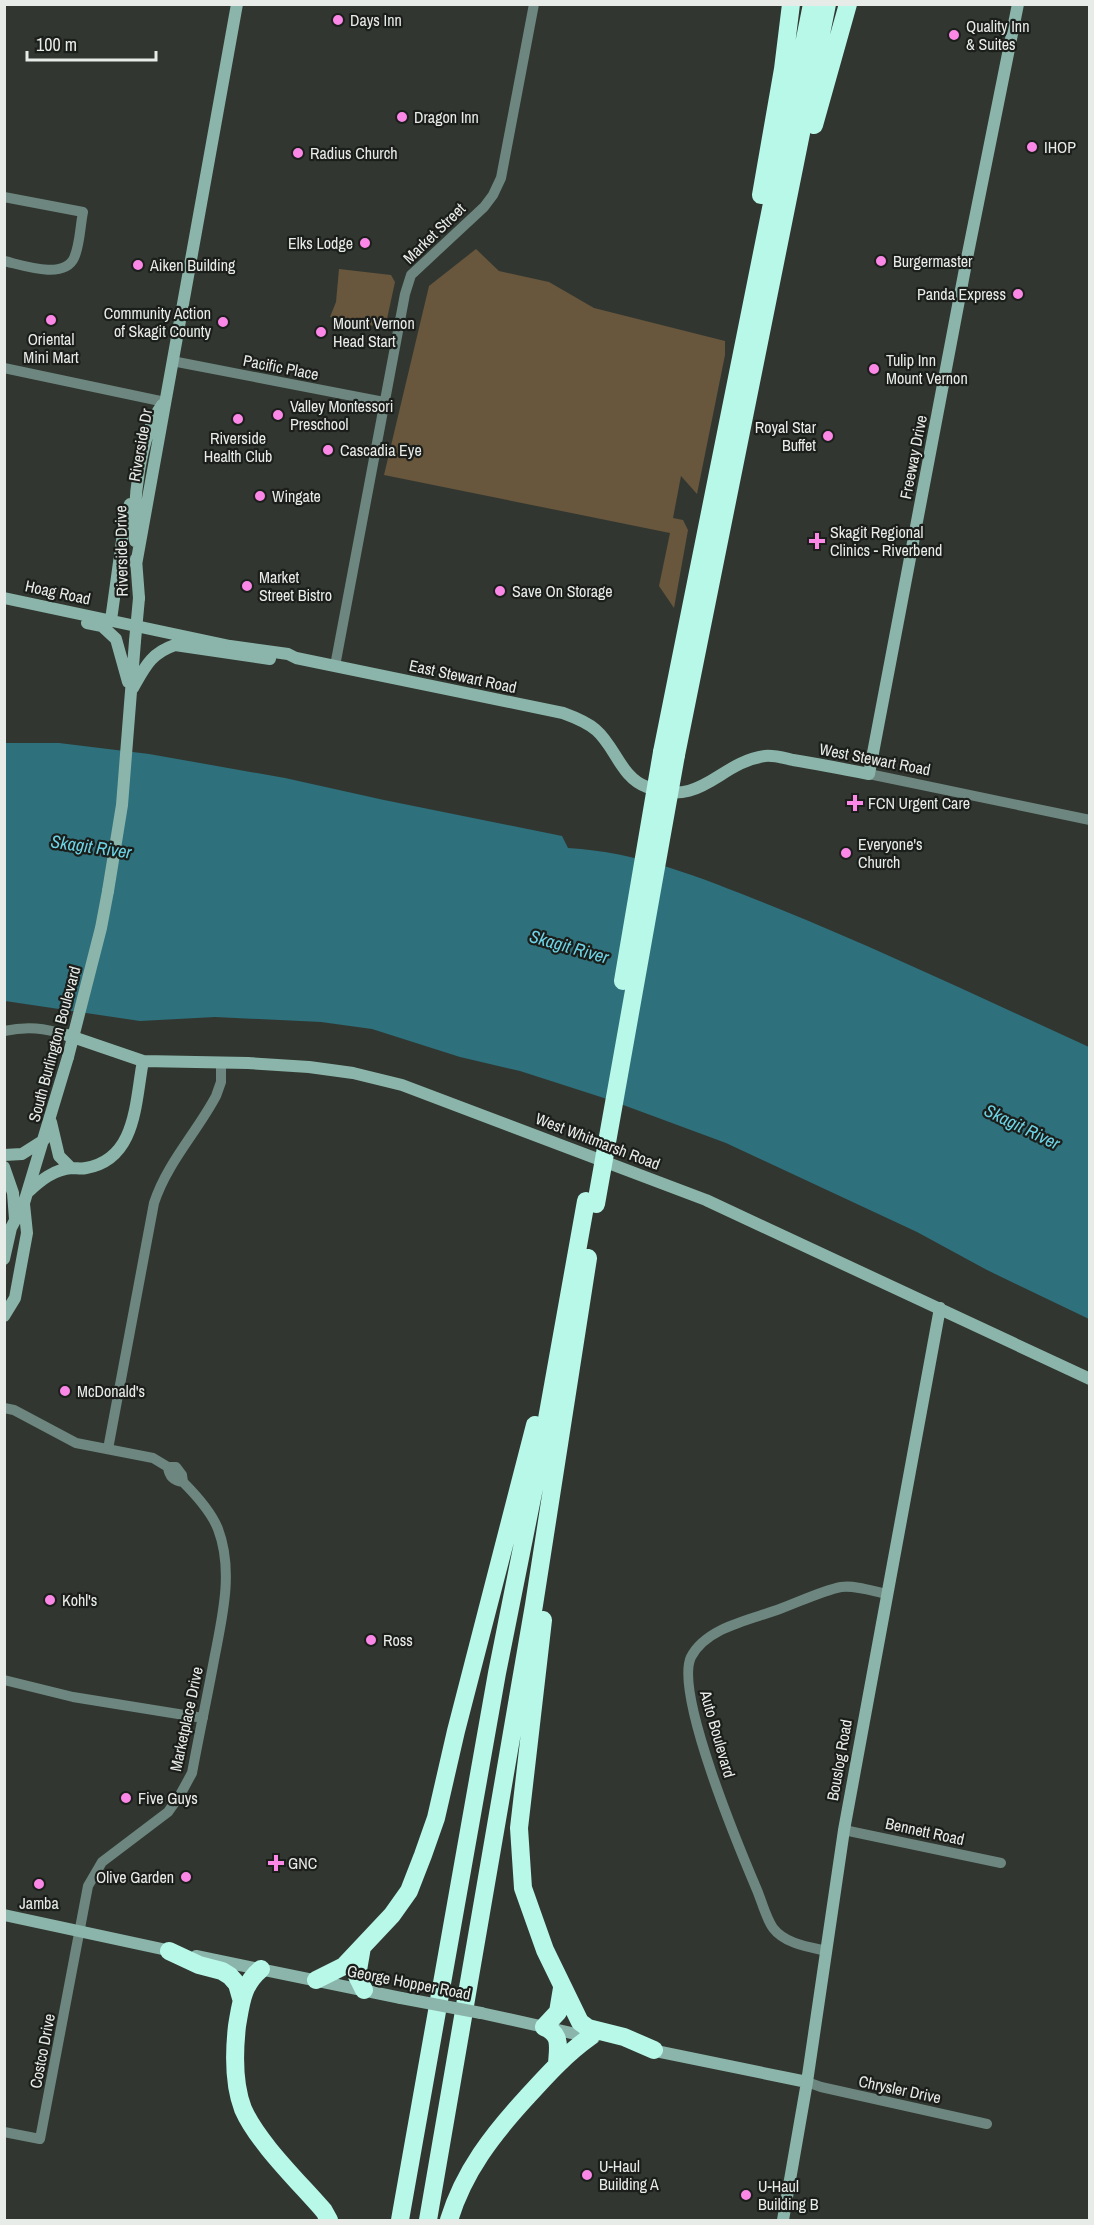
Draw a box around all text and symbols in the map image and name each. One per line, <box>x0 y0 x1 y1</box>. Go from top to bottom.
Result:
place label: Days Inn <box>350 9 402 31</box>
marker: Days Inn <box>331 13 345 27</box>
place label: Quality Inn & Suites <box>966 15 1029 55</box>
scale bar <box>27 24 156 62</box>
marker: Quality Inn & Suites <box>947 28 961 42</box>
text: 100 m <box>36 32 77 57</box>
place label: Dragon Inn <box>414 106 479 128</box>
marker: Dragon Inn <box>395 110 409 124</box>
place label: IHOP <box>1044 136 1076 158</box>
marker: IHOP <box>1025 140 1039 154</box>
place label: Radius Church <box>310 142 398 164</box>
marker: Radius Church <box>291 146 305 160</box>
street label: Market Street <box>398 197 470 268</box>
place label: Elks Lodge <box>288 232 353 254</box>
marker: Elks Lodge <box>358 236 372 250</box>
place label: Burgermaster <box>893 250 973 272</box>
place label: Aiken Building <box>149 254 236 276</box>
marker: Burgermaster <box>874 254 888 268</box>
marker: Aiken Building <box>131 258 145 272</box>
place label: Panda Express <box>917 283 1006 305</box>
marker: Panda Express <box>1011 287 1025 301</box>
place label: Community Action of Skagit County <box>104 302 211 342</box>
place label: Mount Vernon Head Start <box>333 312 415 352</box>
marker: Oriental Mini Mart <box>44 313 58 327</box>
marker: Community Action of Skagit County <box>216 315 230 329</box>
marker: Mount Vernon Head Start <box>314 325 328 339</box>
place label: Oriental Mini Mart <box>23 328 79 368</box>
street label: Pacific Place <box>241 349 321 385</box>
place label: Tulip Inn Mount Vernon <box>886 349 968 389</box>
marker: Tulip Inn Mount Vernon <box>867 362 881 376</box>
place label: Valley Montessori Preschool <box>290 395 393 435</box>
street label: Riverside Dr <box>123 406 157 483</box>
marker: Valley Montessori Preschool <box>271 408 285 422</box>
marker: Riverside Health Club <box>231 412 245 426</box>
street label: Freeway Drive <box>894 413 932 501</box>
place label: Royal Star Buffet <box>755 416 817 456</box>
place label: Riverside Health Club <box>204 427 272 467</box>
marker: Royal Star Buffet <box>821 429 835 443</box>
place label: Cascadia Eye <box>340 439 422 461</box>
marker: Cascadia Eye <box>321 443 335 457</box>
place label: Wingate <box>272 485 321 507</box>
marker: Wingate <box>253 489 267 503</box>
street label: Riverside Drive <box>109 505 133 597</box>
place label: Skagit Regional Clinics - Riverbend <box>830 521 942 561</box>
marker: Skagit Regional Clinics - Riverbend <box>808 532 826 550</box>
place label: Market Street Bistro <box>259 566 332 606</box>
street label: Hoag Road <box>23 574 93 610</box>
marker: Market Street Bistro <box>240 579 254 593</box>
place label: Save On Storage <box>512 580 613 602</box>
marker: Save On Storage <box>493 584 507 598</box>
street label: East Stewart Road <box>407 654 519 698</box>
street label: West Stewart Road <box>818 737 932 781</box>
place label: FCN Urgent Care <box>868 792 970 814</box>
marker: FCN Urgent Care <box>846 794 864 812</box>
water label: Skagit River <box>49 828 134 865</box>
place label: Everyone's Church <box>858 833 923 873</box>
marker: Everyone's Church <box>839 846 853 860</box>
water label: Skagit River <box>527 923 613 970</box>
street label: South Burlington Boulevard <box>23 964 85 1124</box>
water label: Skagit River <box>980 1098 1065 1156</box>
street label: West Whitmarsh Road <box>533 1107 663 1175</box>
place label: McDonald's <box>77 1380 145 1402</box>
marker: McDonald's <box>58 1384 72 1398</box>
place label: Kohl's <box>62 1589 97 1611</box>
marker: Kohl's <box>43 1593 57 1607</box>
place label: Ross <box>383 1629 413 1651</box>
marker: Ross <box>364 1633 378 1647</box>
street label: Marketplace Drive <box>164 1665 208 1773</box>
street label: Auto Boulevard <box>695 1687 741 1780</box>
street label: Bouslog Road <box>821 1718 857 1802</box>
place label: Five Guys <box>138 1787 198 1809</box>
marker: Five Guys <box>119 1791 133 1805</box>
street label: Bennett Road <box>883 1812 967 1850</box>
place label: GNC <box>288 1852 317 1874</box>
marker: GNC <box>269 1856 283 1870</box>
place label: Olive Garden <box>96 1866 174 1888</box>
marker: Olive Garden <box>179 1870 193 1884</box>
marker: Jamba <box>32 1877 46 1891</box>
place label: Jamba <box>19 1892 59 1914</box>
street label: George Hopper Road <box>345 1959 473 2005</box>
street label: Costco Drive <box>24 2012 60 2090</box>
street label: Chrysler Drive <box>857 2070 943 2108</box>
place label: U-Haul Building A <box>599 2155 659 2195</box>
marker: U-Haul Building A <box>580 2168 594 2182</box>
place label: U-Haul Building B <box>758 2175 819 2215</box>
marker: U-Haul Building B <box>739 2188 753 2202</box>

